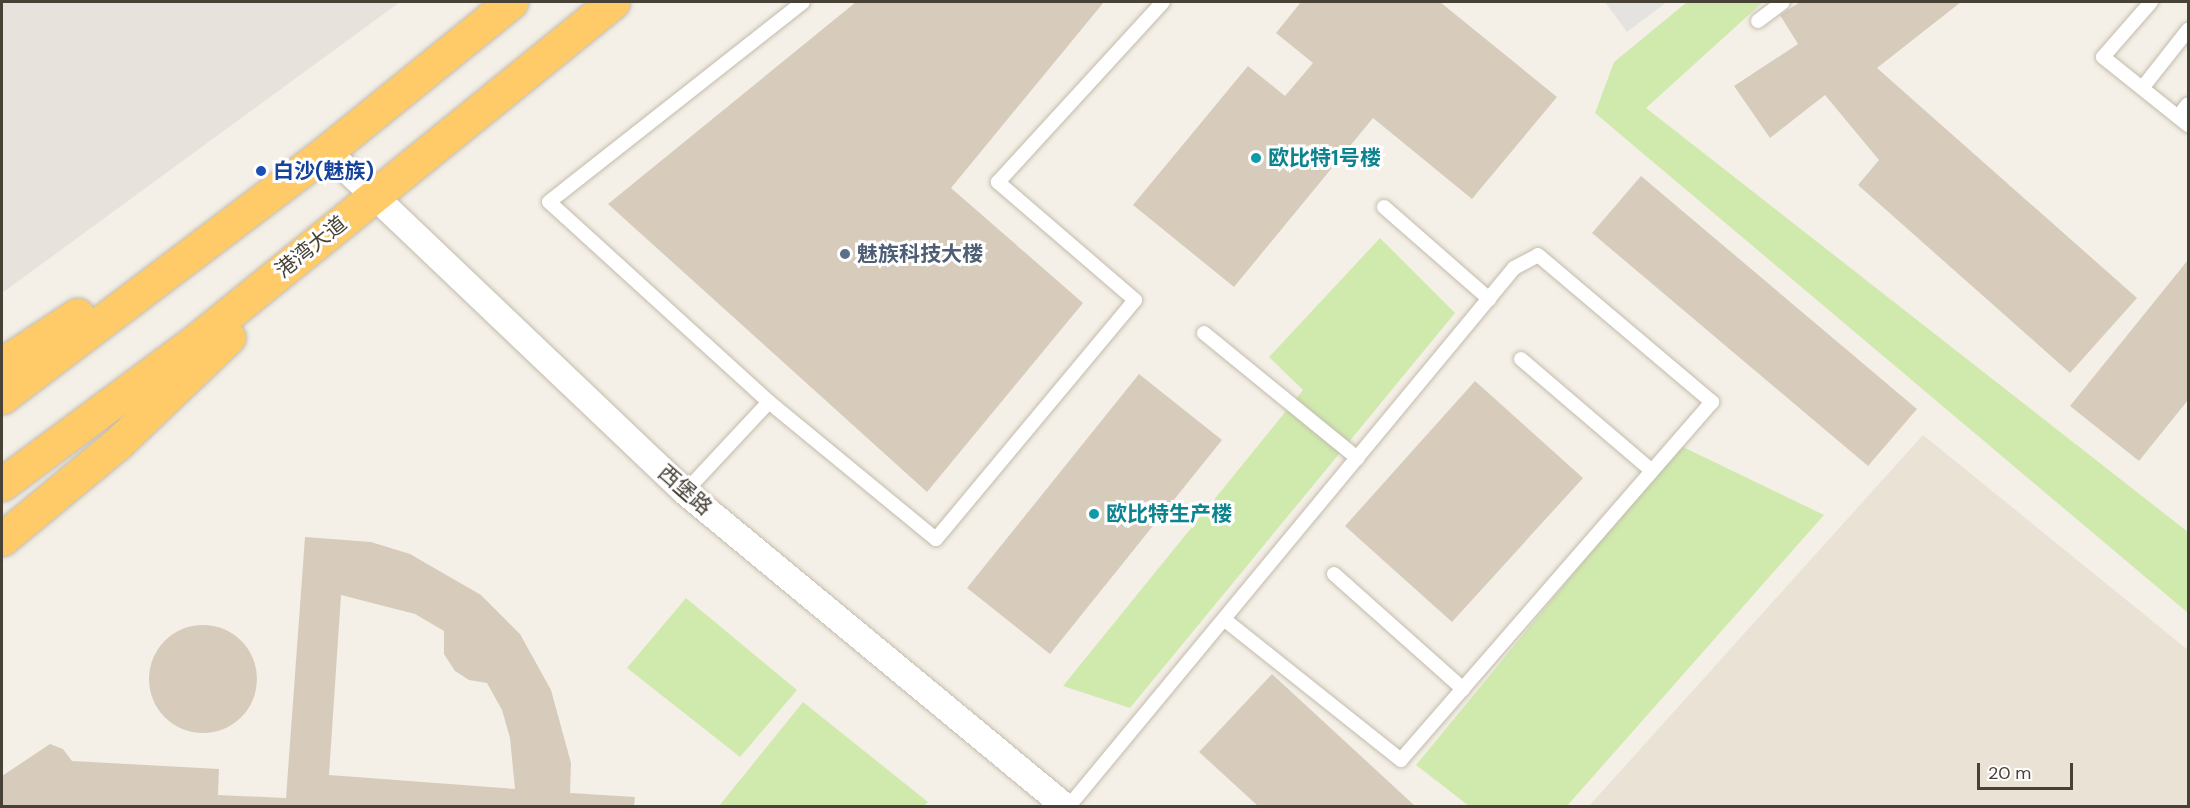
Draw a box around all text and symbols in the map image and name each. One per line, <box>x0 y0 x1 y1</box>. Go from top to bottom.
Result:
place label: 欧比特1号楼 <box>1268 145 1381 171</box>
marker: 欧比特1号楼 <box>1249 151 1263 165</box>
place label: 白沙(魅族) <box>273 158 374 184</box>
marker: 白沙(魅族) <box>254 164 268 178</box>
street label: 港湾大道 <box>270 211 352 283</box>
place label: 魅族科技大楼 <box>857 241 983 267</box>
marker: 魅族科技大楼 <box>838 247 852 261</box>
street label: 西堡路 <box>653 460 717 520</box>
place label: 欧比特生产楼 <box>1106 501 1232 527</box>
marker: 欧比特生产楼 <box>1087 507 1101 521</box>
scale bar <box>1980 751 2076 789</box>
text: 20 m <box>1988 761 2031 785</box>

